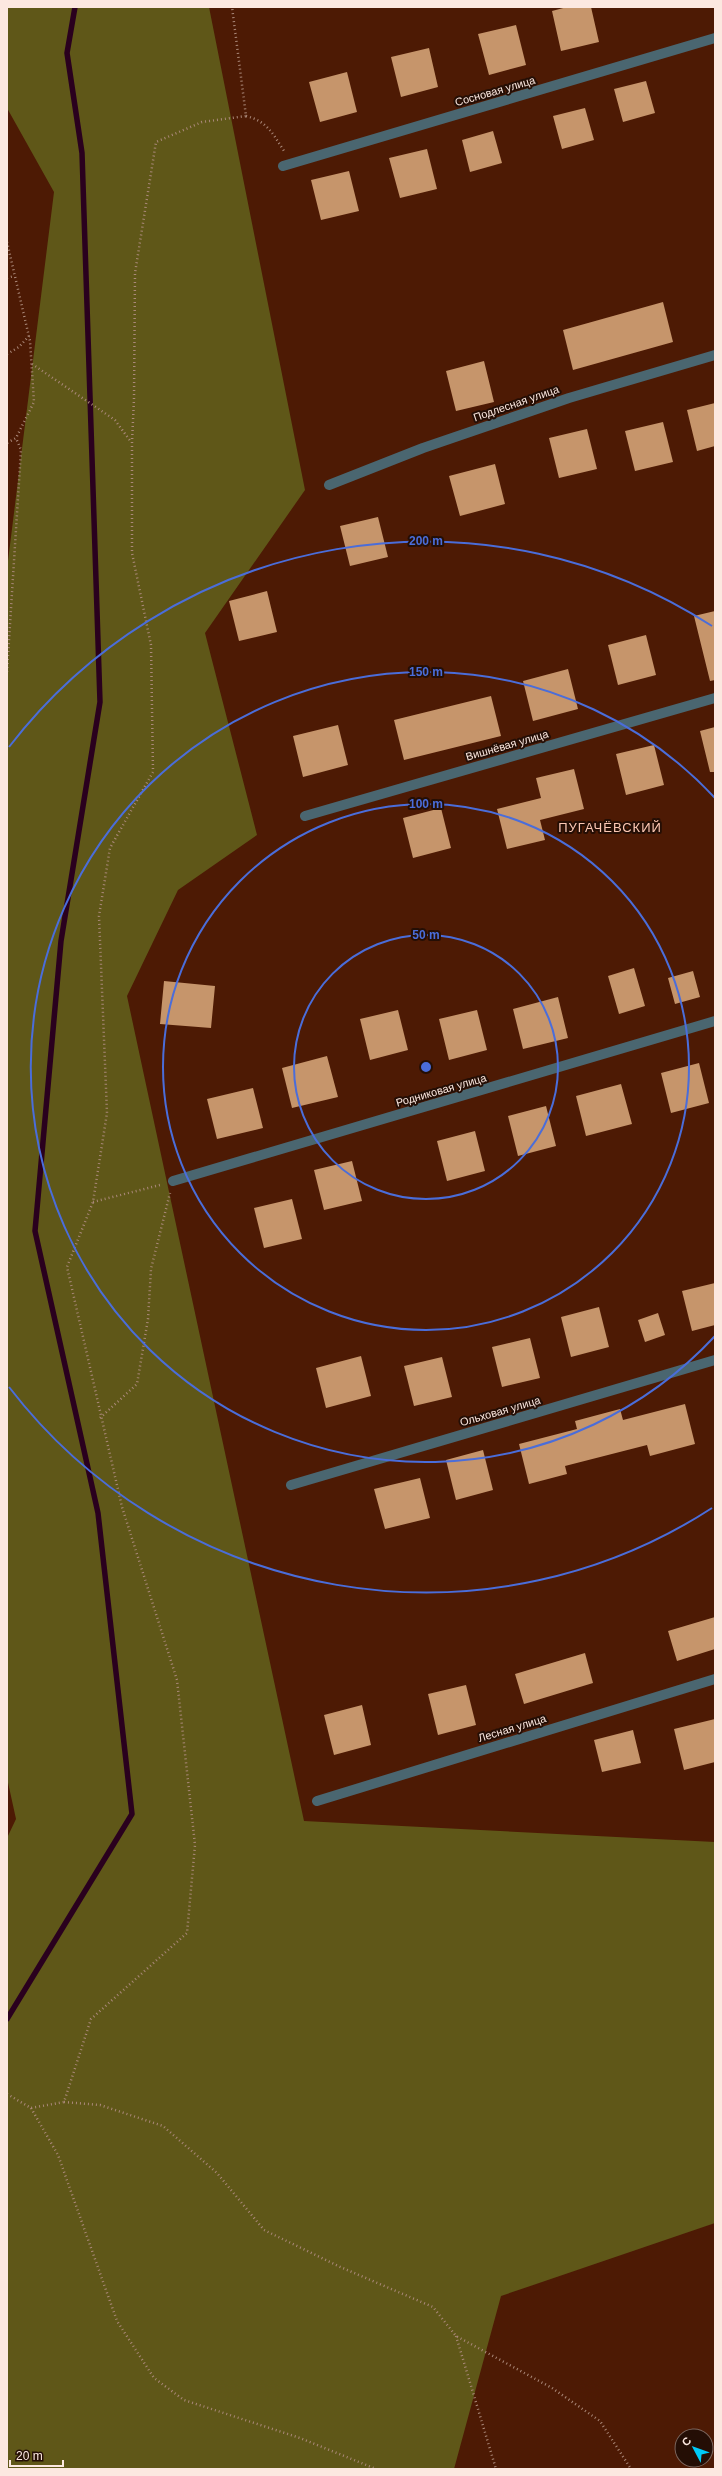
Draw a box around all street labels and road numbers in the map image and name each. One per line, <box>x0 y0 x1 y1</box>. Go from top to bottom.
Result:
street label: Сосновая улица <box>454 74 537 108</box>
street label: Подлесная улица <box>472 382 561 423</box>
street label: Вишнёвая улица <box>464 727 551 763</box>
street label: Родниковая улица <box>394 1071 488 1109</box>
street label: Ольховая улица <box>458 1394 542 1428</box>
street label: Лесная улица <box>477 1712 548 1744</box>

